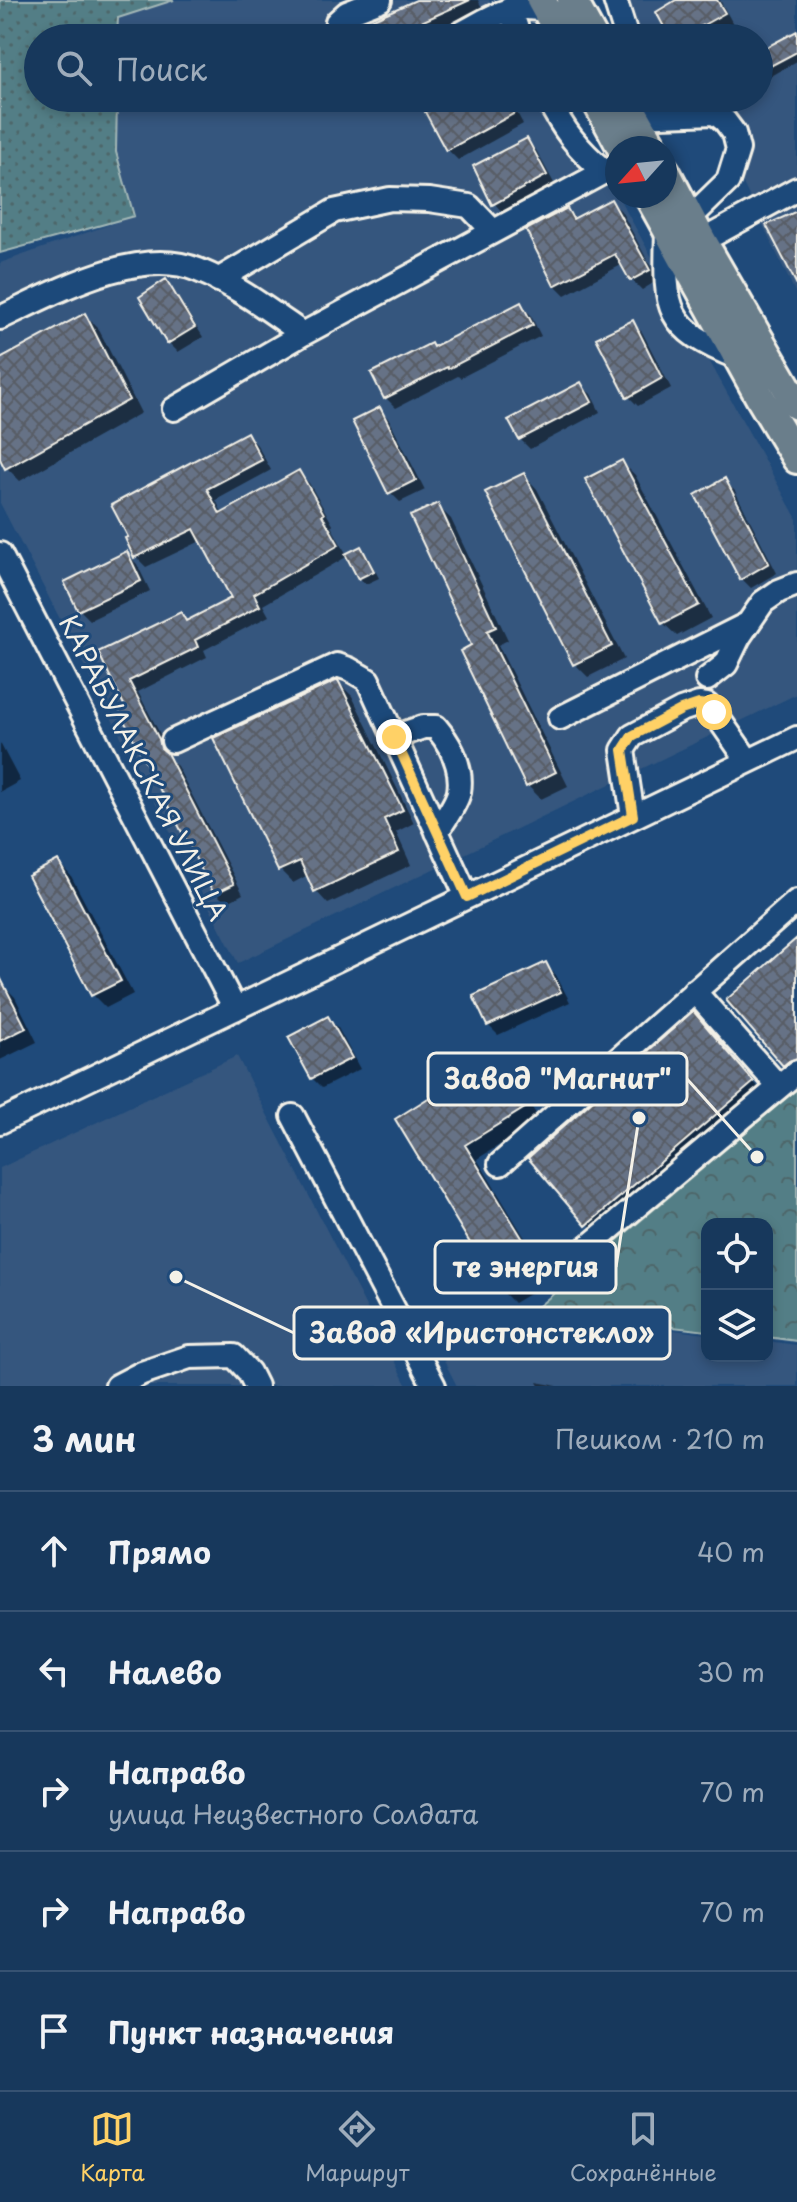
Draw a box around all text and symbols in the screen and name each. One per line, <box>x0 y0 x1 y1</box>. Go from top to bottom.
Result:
search box <box>24 24 773 112</box>
icon: search <box>52 46 96 90</box>
text: Поиск <box>116 46 207 91</box>
north arrow <box>605 136 677 208</box>
street label: КАРАБУЛАКСКАЯ УЛИЦА <box>50 608 239 927</box>
route start <box>696 694 732 730</box>
route end <box>376 719 412 755</box>
callout: Завод "Магнит" <box>428 1053 687 1105</box>
text: Завод "Магнит" <box>444 1056 672 1099</box>
map controls <box>701 1218 773 1362</box>
button: locate <box>701 1218 773 1290</box>
callout: те энергия <box>435 1241 616 1293</box>
text: те энергия <box>452 1244 599 1287</box>
button: layers <box>701 1290 773 1362</box>
callout: Завод «Иристонстекло» <box>294 1307 670 1359</box>
text: Завод «Иристонстекло» <box>309 1310 654 1353</box>
text: 3 мин <box>32 1412 136 1464</box>
text: Пешком · 210 m <box>555 1419 765 1458</box>
icon: ahead <box>32 1529 76 1573</box>
text: Прямо <box>108 1529 211 1574</box>
text: 40 m <box>697 1532 765 1571</box>
icon: left <box>32 1649 76 1693</box>
text: Налево <box>108 1649 222 1694</box>
text: 30 m <box>697 1652 765 1691</box>
text: Направо <box>108 1749 246 1794</box>
icon: right <box>32 1769 76 1813</box>
text: 70 m <box>700 1772 765 1811</box>
text: улица Неизвестного Солдата <box>108 1794 478 1833</box>
icon: right <box>32 1889 76 1933</box>
text: Направо <box>108 1889 246 1934</box>
text: 70 m <box>700 1892 765 1931</box>
icon: arrive <box>32 2009 76 2053</box>
text: Пункт назначения <box>108 2009 394 2054</box>
tab: Карта <box>80 2107 145 2188</box>
tab: Маршрут <box>305 2107 409 2188</box>
tab: Сохранённые <box>570 2107 717 2188</box>

